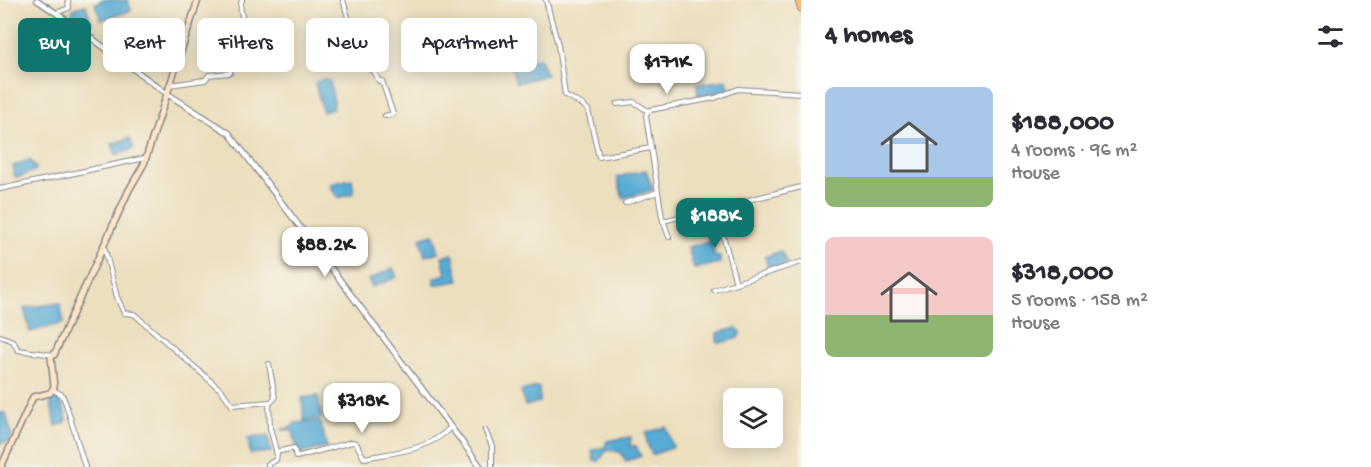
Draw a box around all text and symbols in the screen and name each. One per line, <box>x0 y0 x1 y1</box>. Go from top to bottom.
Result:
chip: Buy <box>18 18 91 72</box>
chip: Rent <box>103 18 185 72</box>
chip: Filters <box>197 18 294 72</box>
chip: New <box>306 18 389 72</box>
chip: Apartment <box>401 18 537 72</box>
icon: filters <box>1314 20 1347 53</box>
text: 4 homes <box>825 21 912 52</box>
pin: $171K <box>625 44 709 95</box>
text: $171K <box>644 52 690 75</box>
text: $188,000 <box>1011 109 1114 140</box>
icon: home <box>873 111 945 183</box>
text: 4 rooms · 96 m² <box>1011 140 1137 163</box>
text: House <box>1011 163 1060 186</box>
pin: $188K <box>673 198 757 249</box>
text: $188K <box>690 206 740 229</box>
pin: $88.2K <box>276 227 374 278</box>
text: $88.2K <box>296 235 354 258</box>
text: $318,000 <box>1011 259 1113 290</box>
icon: home <box>873 261 945 333</box>
text: 5 rooms · 158 m² <box>1011 290 1148 313</box>
text: House <box>1011 313 1060 336</box>
pin: $318K <box>320 383 404 434</box>
map controls <box>723 388 783 448</box>
button: layers <box>723 388 783 448</box>
text: $318K <box>337 391 387 414</box>

